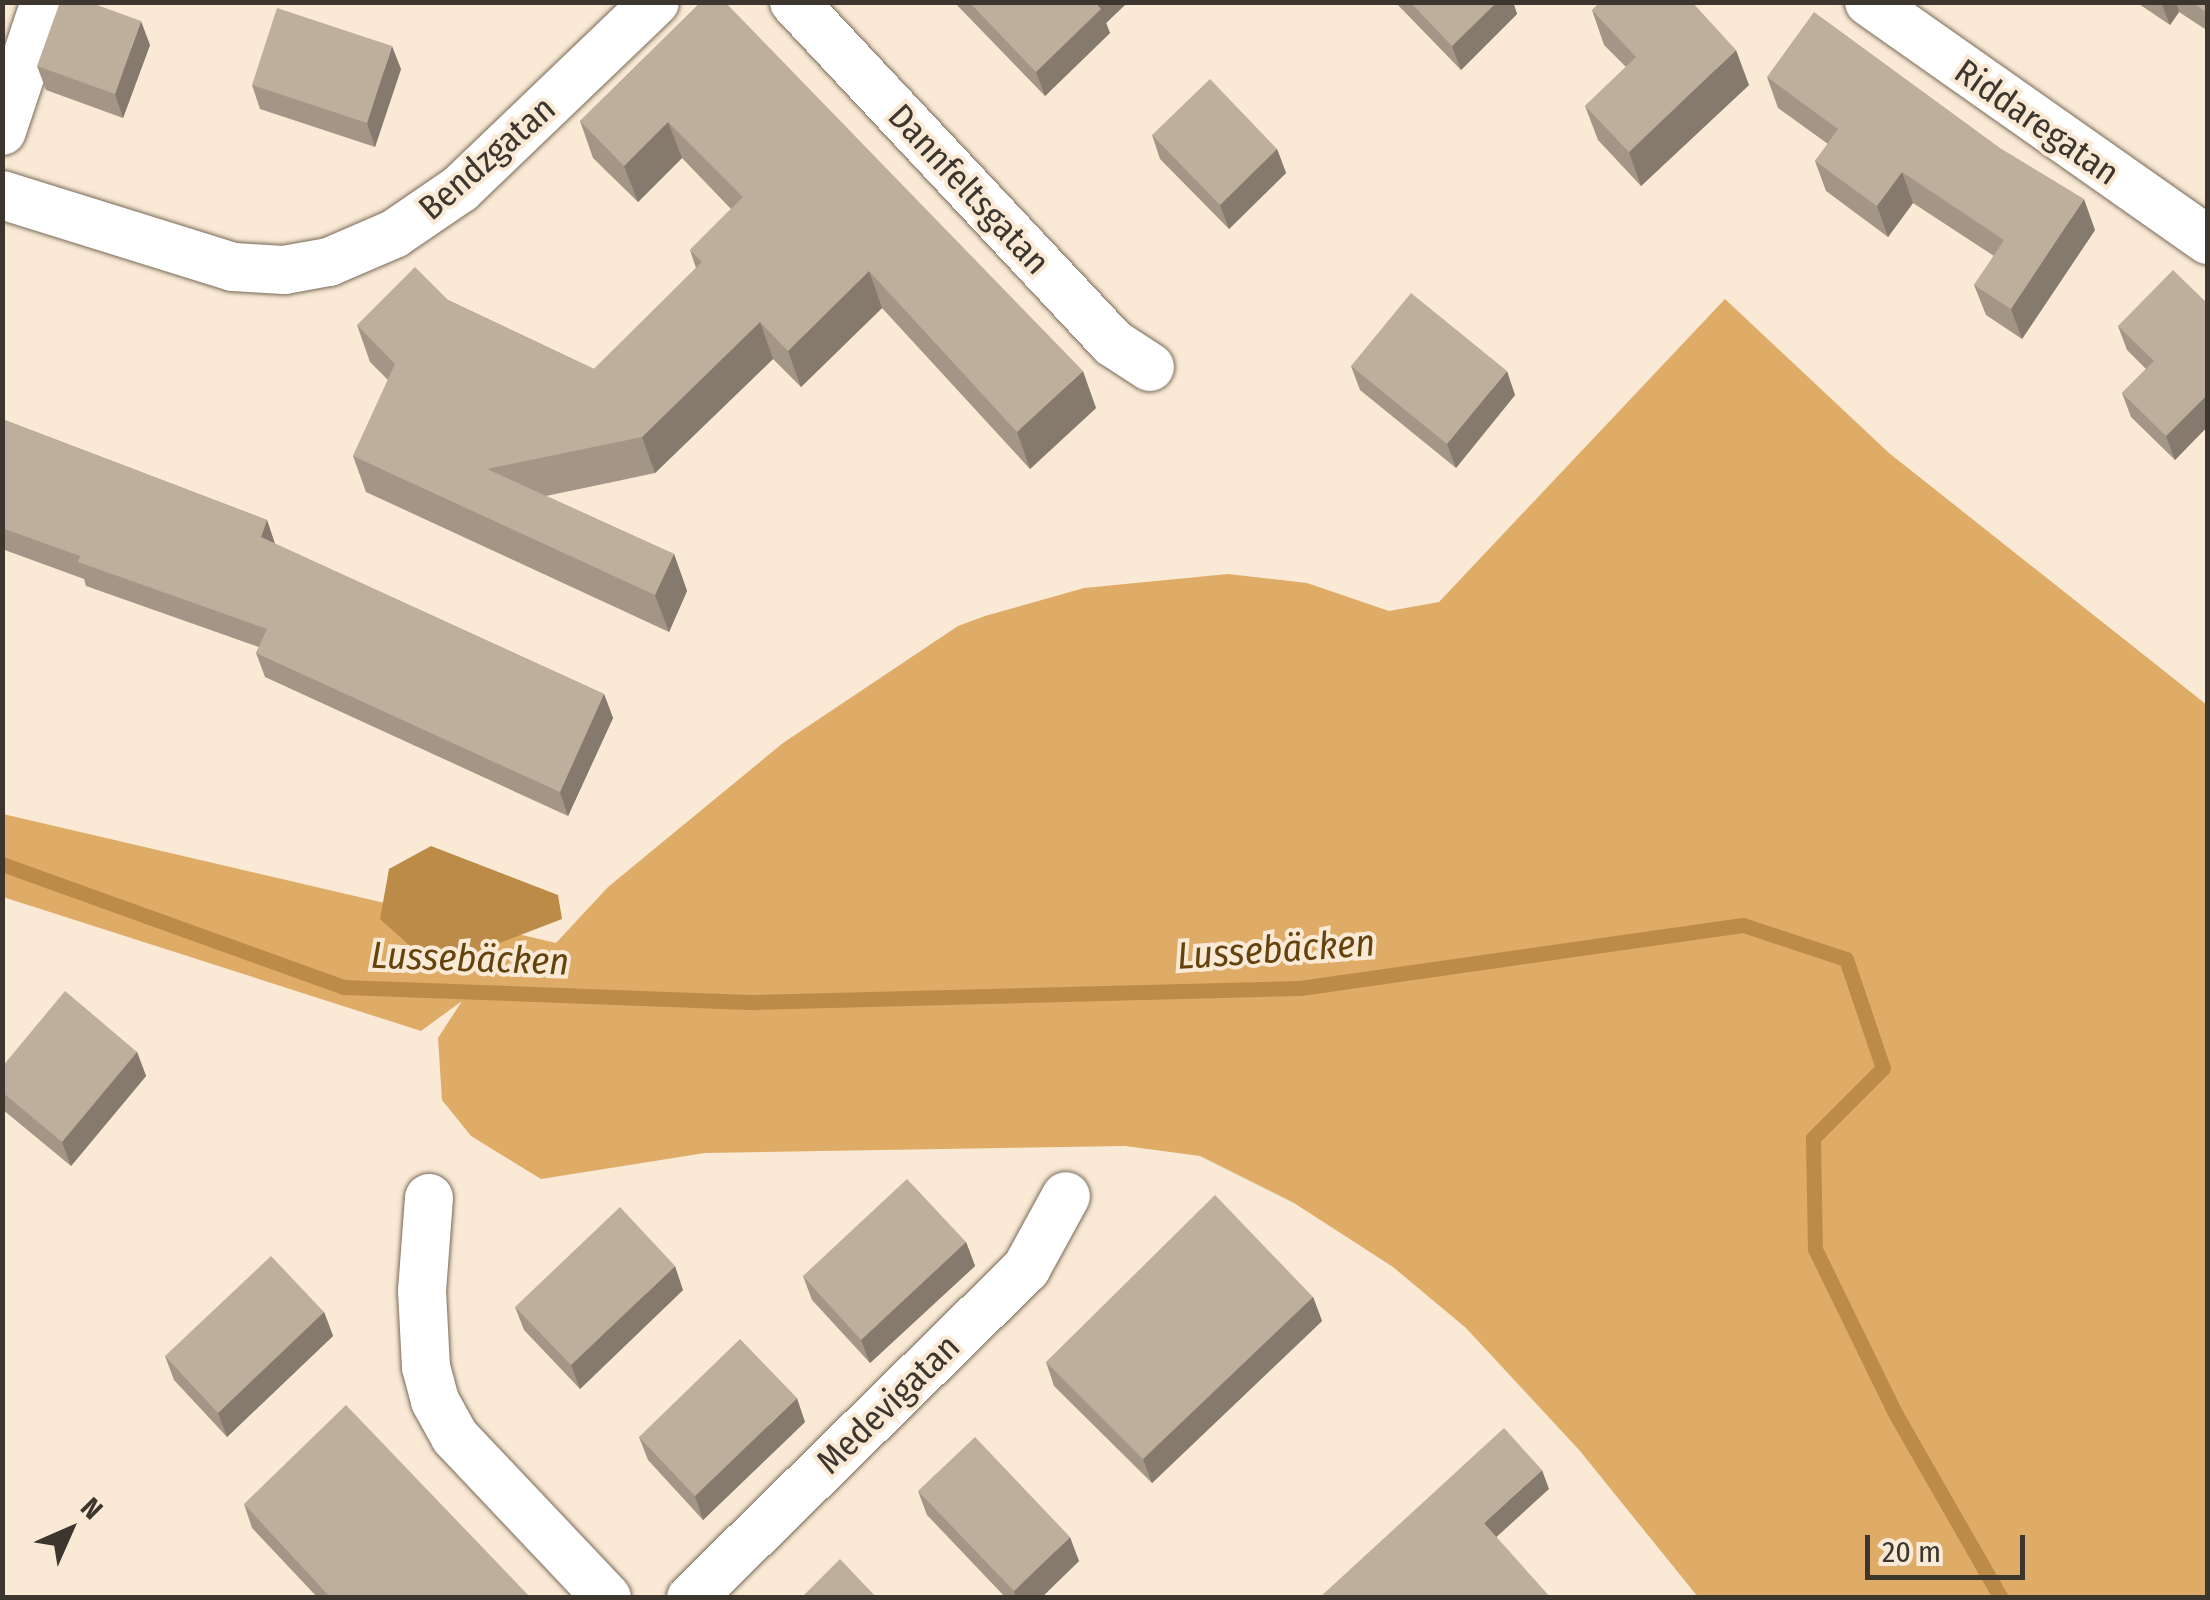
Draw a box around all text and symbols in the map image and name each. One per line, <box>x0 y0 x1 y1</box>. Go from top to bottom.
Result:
street label: Riddaregatan <box>1947 50 2127 194</box>
street label: Bendzgatan <box>410 87 564 229</box>
street label: Dannfeltsgatan <box>880 95 1058 283</box>
water label: Lussebäcken <box>1176 920 1376 980</box>
water label: Lussebäcken <box>370 933 570 985</box>
street label: Medevigatan <box>808 1326 968 1482</box>
north arrow <box>20 1480 120 1580</box>
text: N <box>74 1491 109 1526</box>
scale bar <box>1870 1515 2030 1577</box>
text: 20 m <box>1882 1534 1941 1570</box>

